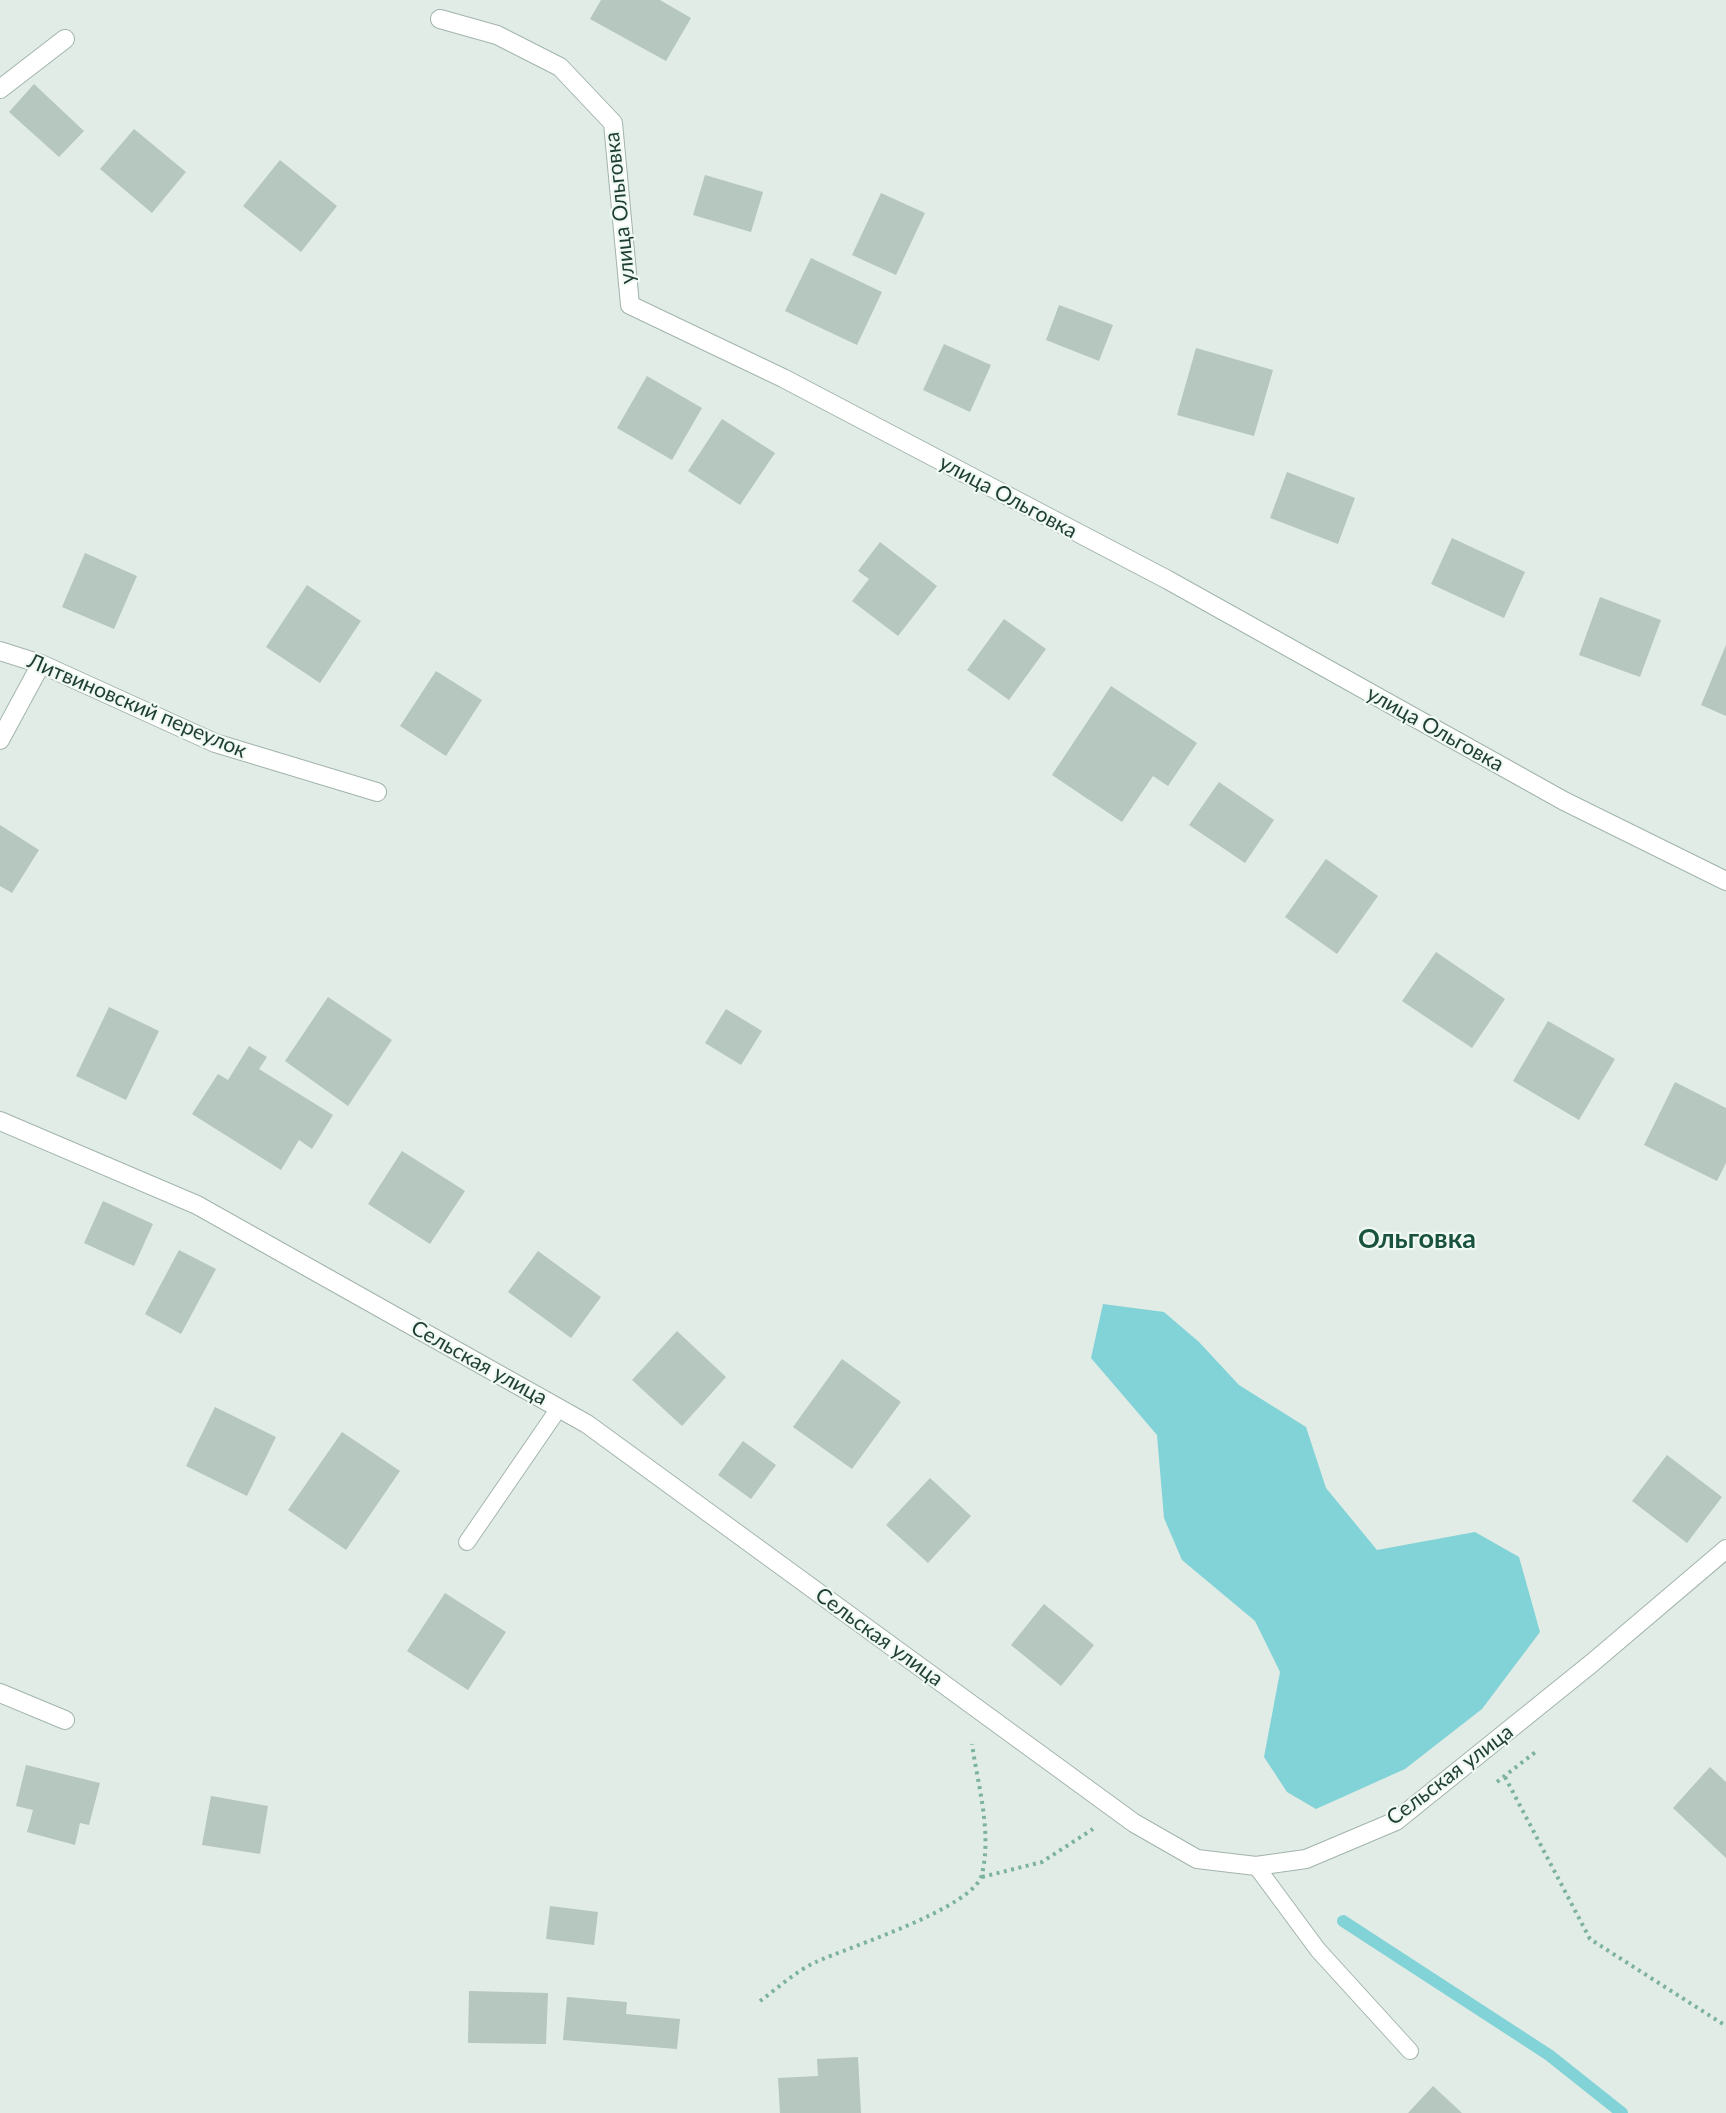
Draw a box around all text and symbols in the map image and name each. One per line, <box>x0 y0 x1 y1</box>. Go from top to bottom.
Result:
street label: улица Ольговка <box>599 131 641 285</box>
street label: улица Ольговка <box>935 450 1081 544</box>
street label: Литвиновский переулок <box>24 648 250 764</box>
street label: улица Ольговка <box>1362 681 1508 777</box>
district label: Ольговка <box>1358 1223 1476 1255</box>
street label: Сельская улица <box>407 1315 551 1411</box>
street label: Сельская улица <box>810 1582 948 1692</box>
street label: Сельская улица <box>1382 1719 1518 1831</box>

